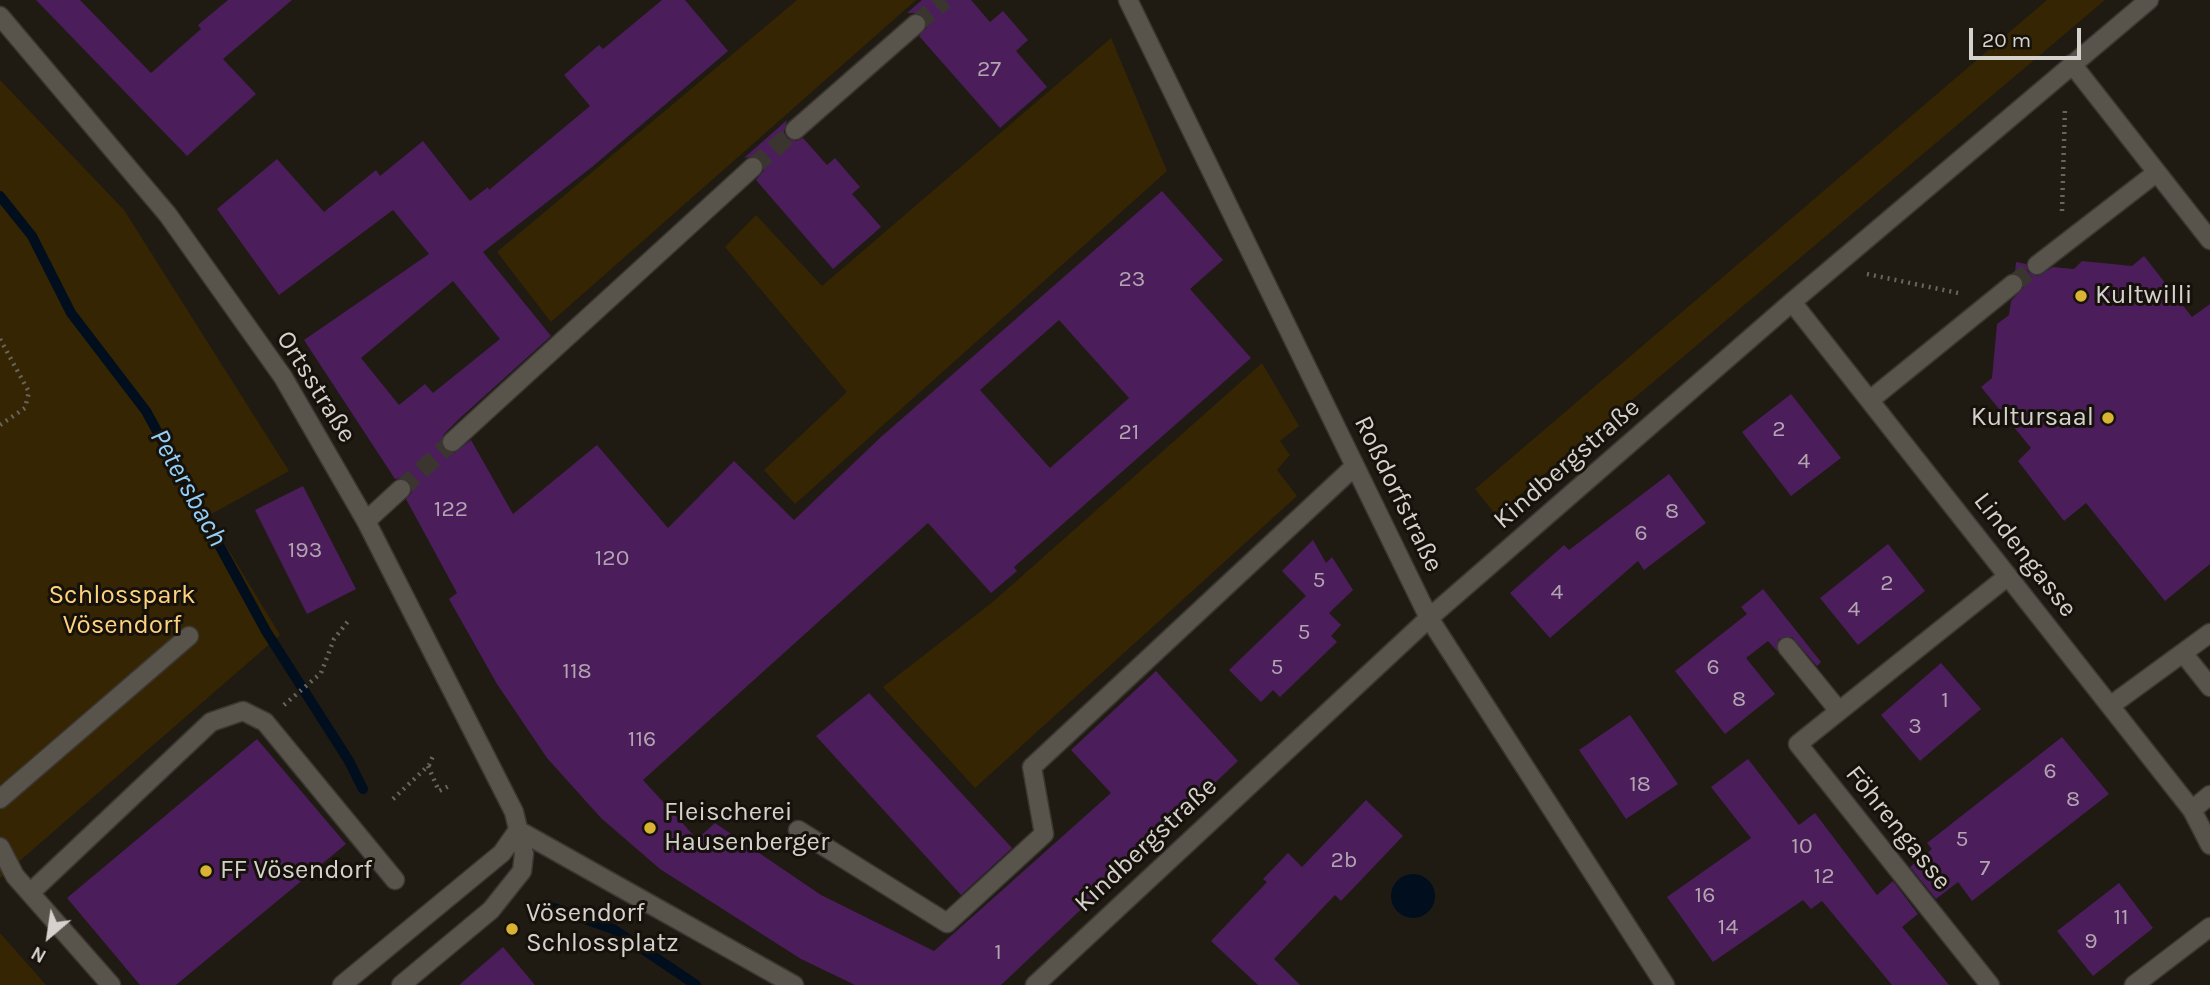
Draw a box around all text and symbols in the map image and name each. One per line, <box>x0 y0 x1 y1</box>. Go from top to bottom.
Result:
scale bar <box>1972 14 2084 58</box>
text: 20 m <box>1982 28 2031 52</box>
house number: 27 <box>977 55 1001 83</box>
house number: 23 <box>1119 265 1145 293</box>
place label: Kultwilli <box>2095 280 2192 312</box>
marker: Kultwilli <box>2073 288 2089 304</box>
street label: Ortsstraße <box>269 325 363 449</box>
street label: Kindbergstraße <box>1488 392 1646 536</box>
place label: Kultursaal <box>1971 402 2094 434</box>
marker: Kultursaal <box>2100 410 2116 426</box>
street label: Roßdorfstraße <box>1347 411 1449 577</box>
house number: 2 <box>1772 415 1786 443</box>
house number: 21 <box>1119 418 1139 446</box>
water label: Petersbach <box>142 423 234 553</box>
house number: 4 <box>1798 447 1810 475</box>
street label: Lindengasse <box>1967 486 2083 624</box>
house number: 122 <box>434 495 468 523</box>
house number: 8 <box>1665 497 1679 525</box>
house number: 6 <box>1634 519 1648 547</box>
house number: 193 <box>288 536 322 564</box>
house number: 120 <box>595 544 629 572</box>
house number: 5 <box>1313 566 1325 594</box>
house number: 2 <box>1880 569 1894 597</box>
house number: 4 <box>1551 578 1563 606</box>
park label: Schlosspark Vösendorf <box>48 580 196 642</box>
house number: 4 <box>1848 595 1860 623</box>
house number: 5 <box>1298 618 1310 646</box>
house number: 5 <box>1271 653 1283 681</box>
house number: 6 <box>1706 653 1720 681</box>
house number: 118 <box>562 657 592 685</box>
house number: 8 <box>1732 685 1746 713</box>
house number: 1 <box>1941 686 1949 714</box>
house number: 3 <box>1908 712 1922 740</box>
house number: 116 <box>628 725 656 753</box>
house number: 6 <box>2043 757 2057 785</box>
street label: Föhrengasse <box>1838 760 1958 896</box>
house number: 18 <box>1629 770 1651 798</box>
street label: Kindbergstraße <box>1068 771 1224 919</box>
house number: 8 <box>2066 785 2080 813</box>
place label: Fleischerei Hausenberger <box>664 797 829 858</box>
marker: Fleischerei Hausenberger <box>642 820 658 836</box>
house number: 5 <box>1956 825 1968 853</box>
house number: 10 <box>1791 832 1813 860</box>
house number: 2b <box>1331 846 1357 874</box>
house number: 7 <box>1980 854 1990 882</box>
place label: FF Vösendorf <box>220 855 372 887</box>
house number: 12 <box>1814 862 1834 890</box>
marker: FF Vösendorf <box>198 863 214 879</box>
house number: 16 <box>1695 881 1715 909</box>
place label: Vösendorf Schlossplatz <box>526 898 679 960</box>
north arrow <box>14 901 84 971</box>
house number: 11 <box>2113 903 2129 931</box>
house number: 14 <box>1718 913 1738 941</box>
marker: Vösendorf Schlossplatz <box>504 921 520 937</box>
house number: 9 <box>2084 927 2098 955</box>
house number: 1 <box>994 938 1002 966</box>
text: N <box>28 941 50 967</box>

